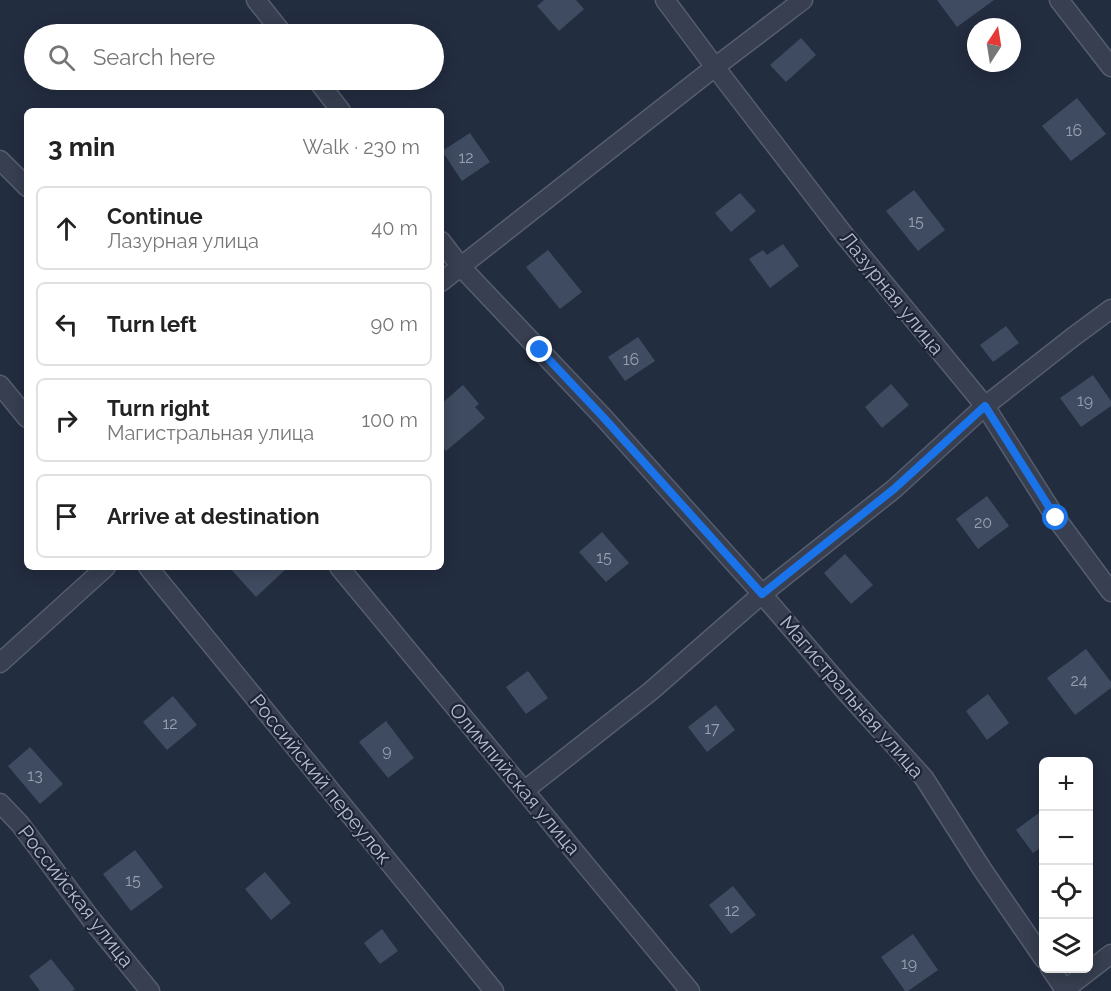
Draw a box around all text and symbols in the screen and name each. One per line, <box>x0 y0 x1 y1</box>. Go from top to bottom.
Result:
north arrow <box>967 18 1021 72</box>
search box <box>24 24 444 90</box>
icon: search <box>45 41 78 74</box>
text: Search here <box>93 44 215 70</box>
house number: 16 <box>1066 121 1082 140</box>
text: 3 min <box>48 132 115 162</box>
text: Walk · 230 m <box>302 135 420 159</box>
house number: 12 <box>458 148 474 167</box>
text: Continue <box>107 203 203 229</box>
icon: ahead <box>50 212 83 245</box>
house number: 15 <box>908 212 924 231</box>
text: 40 m <box>371 216 418 240</box>
street label: Лазурная улица <box>835 226 949 360</box>
text: Лазурная улица <box>107 229 259 253</box>
icon: left <box>50 308 83 341</box>
text: Turn left <box>107 311 197 337</box>
text: 90 m <box>371 312 418 336</box>
route end <box>526 336 552 362</box>
house number: 16 <box>623 350 639 369</box>
house number: 19 <box>1077 391 1093 410</box>
text: Turn right <box>107 395 210 421</box>
icon: right <box>50 404 83 437</box>
text: 100 m <box>361 408 418 432</box>
text: Магистральная улица <box>107 421 314 445</box>
icon: arrive <box>50 500 83 533</box>
text: Arrive at destination <box>107 503 320 529</box>
route start <box>1042 504 1068 530</box>
house number: 20 <box>974 513 992 532</box>
house number: 15 <box>596 548 612 567</box>
street label: Магистральная улица <box>775 611 929 783</box>
house number: 24 <box>1070 671 1088 690</box>
street label: Российский переулок <box>245 689 397 869</box>
street label: Олимпийская улица <box>444 698 586 860</box>
house number: 12 <box>162 714 178 733</box>
house number: 17 <box>704 719 720 738</box>
house number: 9 <box>382 741 392 760</box>
map controls <box>1039 757 1093 973</box>
button: + <box>1039 757 1093 811</box>
house number: 13 <box>27 766 43 785</box>
button: − <box>1039 811 1093 865</box>
street label: Российская улица <box>13 820 139 972</box>
button: locate <box>1039 865 1093 919</box>
house number: 15 <box>125 871 141 890</box>
house number: 12 <box>724 901 740 920</box>
button: layers <box>1039 919 1093 973</box>
house number: 19 <box>901 954 917 973</box>

